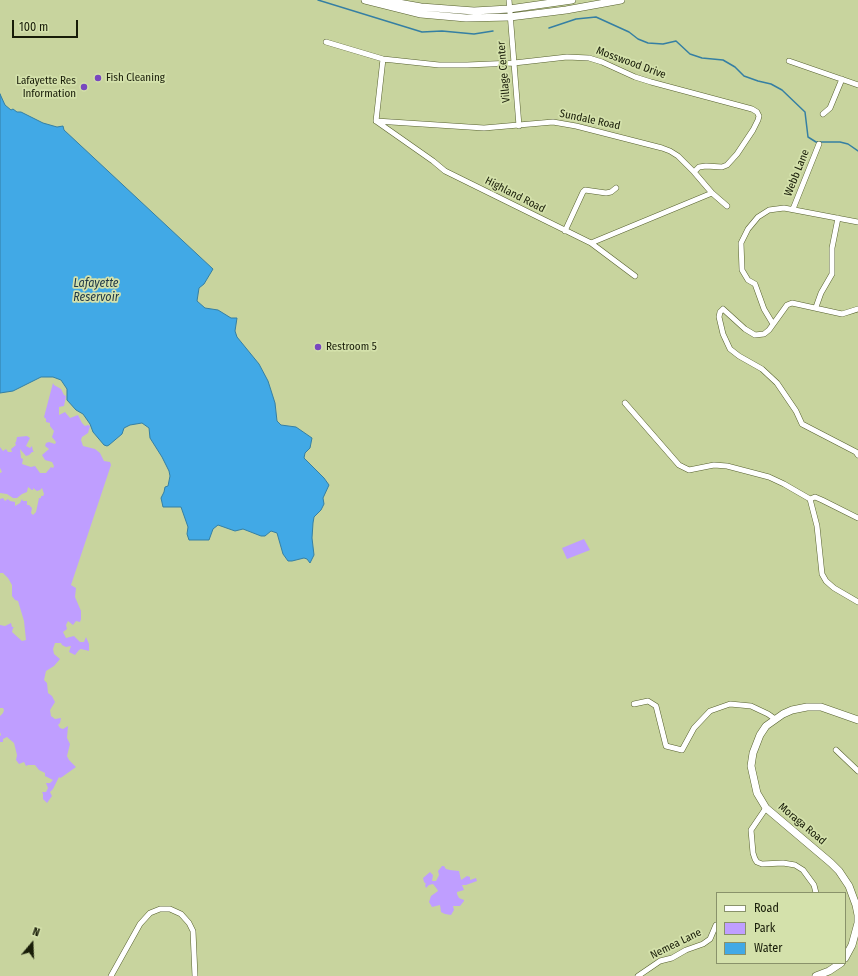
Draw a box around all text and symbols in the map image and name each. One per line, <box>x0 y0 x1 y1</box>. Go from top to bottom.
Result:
scale bar <box>14 12 80 38</box>
text: 100 m <box>19 20 48 34</box>
street label: Village Center <box>495 41 513 103</box>
street label: Mosswood Drive <box>594 44 668 82</box>
place label: Fish Cleaning <box>106 71 165 85</box>
marker: Fish Cleaning <box>93 73 103 83</box>
place label: Lafayette Res Information <box>16 74 76 100</box>
marker: Lafayette Res Information <box>79 82 89 92</box>
street label: Sundale Road <box>558 107 622 133</box>
street label: Webb Lane <box>782 148 812 198</box>
street label: Highland Road <box>483 174 547 216</box>
water label: Lafayette Reservoir <box>73 277 119 305</box>
place label: Restroom 5 <box>326 340 377 354</box>
marker: Restroom 5 <box>313 342 323 352</box>
street label: Moraga Road <box>775 800 829 848</box>
legend <box>716 892 846 964</box>
text: Road <box>754 901 779 915</box>
text: Park <box>754 921 775 935</box>
north arrow <box>12 924 52 964</box>
text: N <box>31 925 41 939</box>
street label: Nemea Lane <box>648 926 704 962</box>
text: Water <box>754 941 782 955</box>

